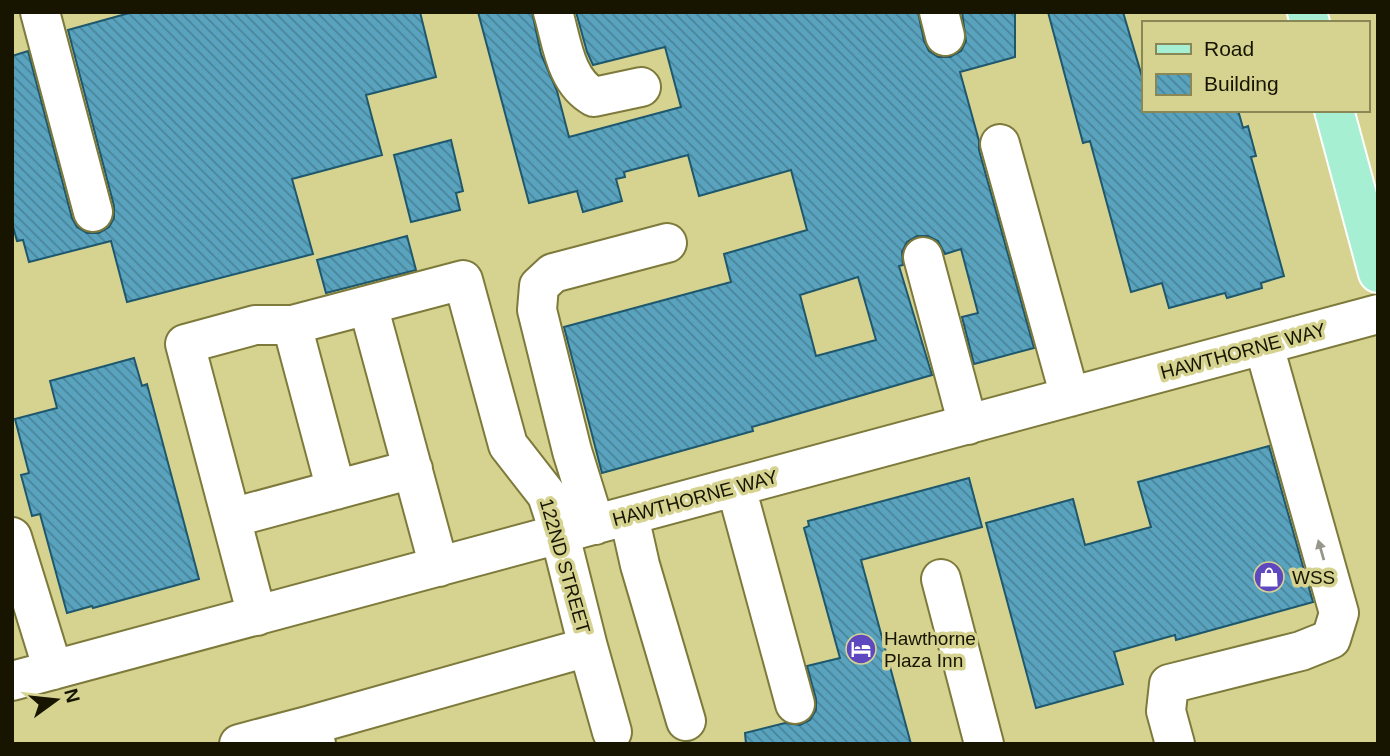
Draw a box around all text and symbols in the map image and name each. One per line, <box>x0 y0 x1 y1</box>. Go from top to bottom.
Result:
legend <box>1142 21 1369 112</box>
text: Road <box>1204 37 1254 60</box>
text: Building <box>1204 72 1279 95</box>
street label: HAWTHORNE WAY <box>1158 319 1328 383</box>
street label: HAWTHORNE WAY <box>610 466 780 530</box>
street label: 122ND STREET <box>536 496 594 636</box>
one-way arrow <box>1315 539 1326 561</box>
shop icon: WSS <box>1252 560 1286 594</box>
place label: WSS <box>1292 567 1335 588</box>
place label: Hawthorne Plaza Inn <box>884 628 976 671</box>
hotel icon: Hawthorne Plaza Inn <box>844 632 878 666</box>
north arrow <box>21 665 91 735</box>
text: N <box>60 686 84 705</box>

